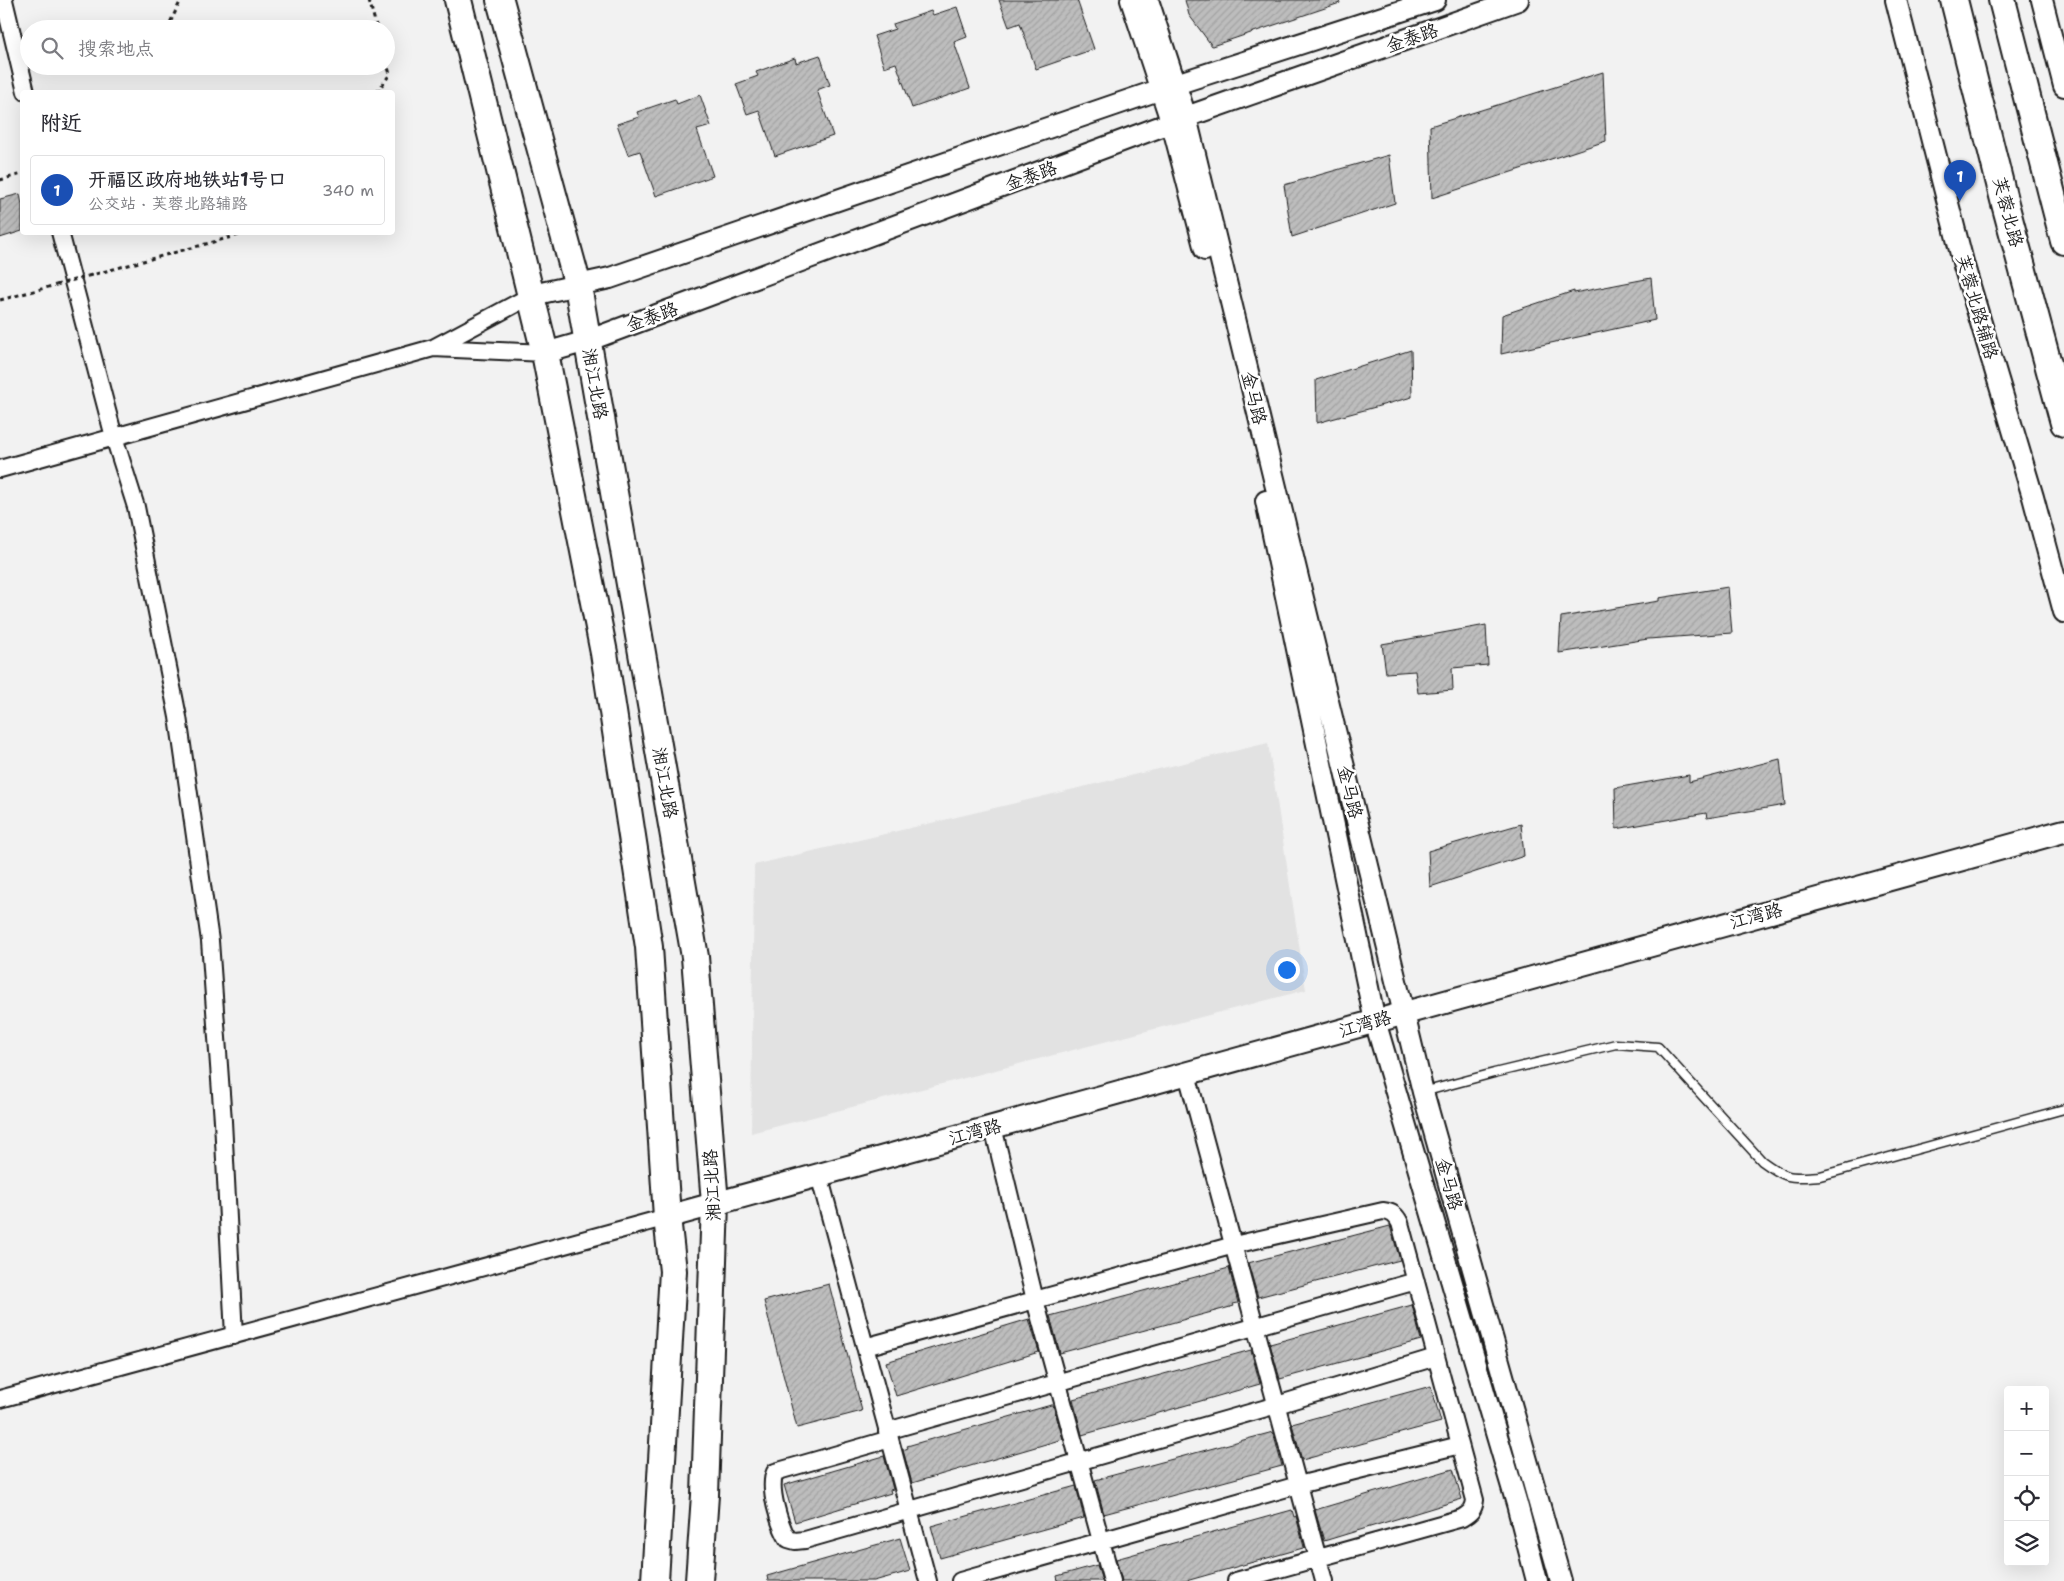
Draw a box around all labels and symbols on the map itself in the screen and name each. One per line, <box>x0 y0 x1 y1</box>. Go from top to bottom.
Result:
street label: 金泰路 <box>1383 18 1441 58</box>
street label: 金泰路 <box>1002 155 1060 197</box>
pin: 1 <box>1944 160 1976 201</box>
street label: 芙蓉北路 <box>1987 174 2029 250</box>
street label: 芙蓉北路辅路 <box>1951 252 2003 362</box>
street label: 金泰路 <box>623 296 681 338</box>
street label: 湘江北路 <box>577 346 613 422</box>
street label: 金马路 <box>1236 369 1272 427</box>
street label: 湘江北路 <box>647 745 683 821</box>
street label: 金马路 <box>1332 763 1368 821</box>
street label: 江湾路 <box>1727 897 1785 935</box>
your location <box>1274 957 1300 983</box>
street label: 江湾路 <box>1336 1005 1394 1043</box>
street label: 江湾路 <box>946 1113 1004 1151</box>
street label: 湘江北路 <box>698 1148 726 1222</box>
street label: 金马路 <box>1430 1155 1468 1213</box>

